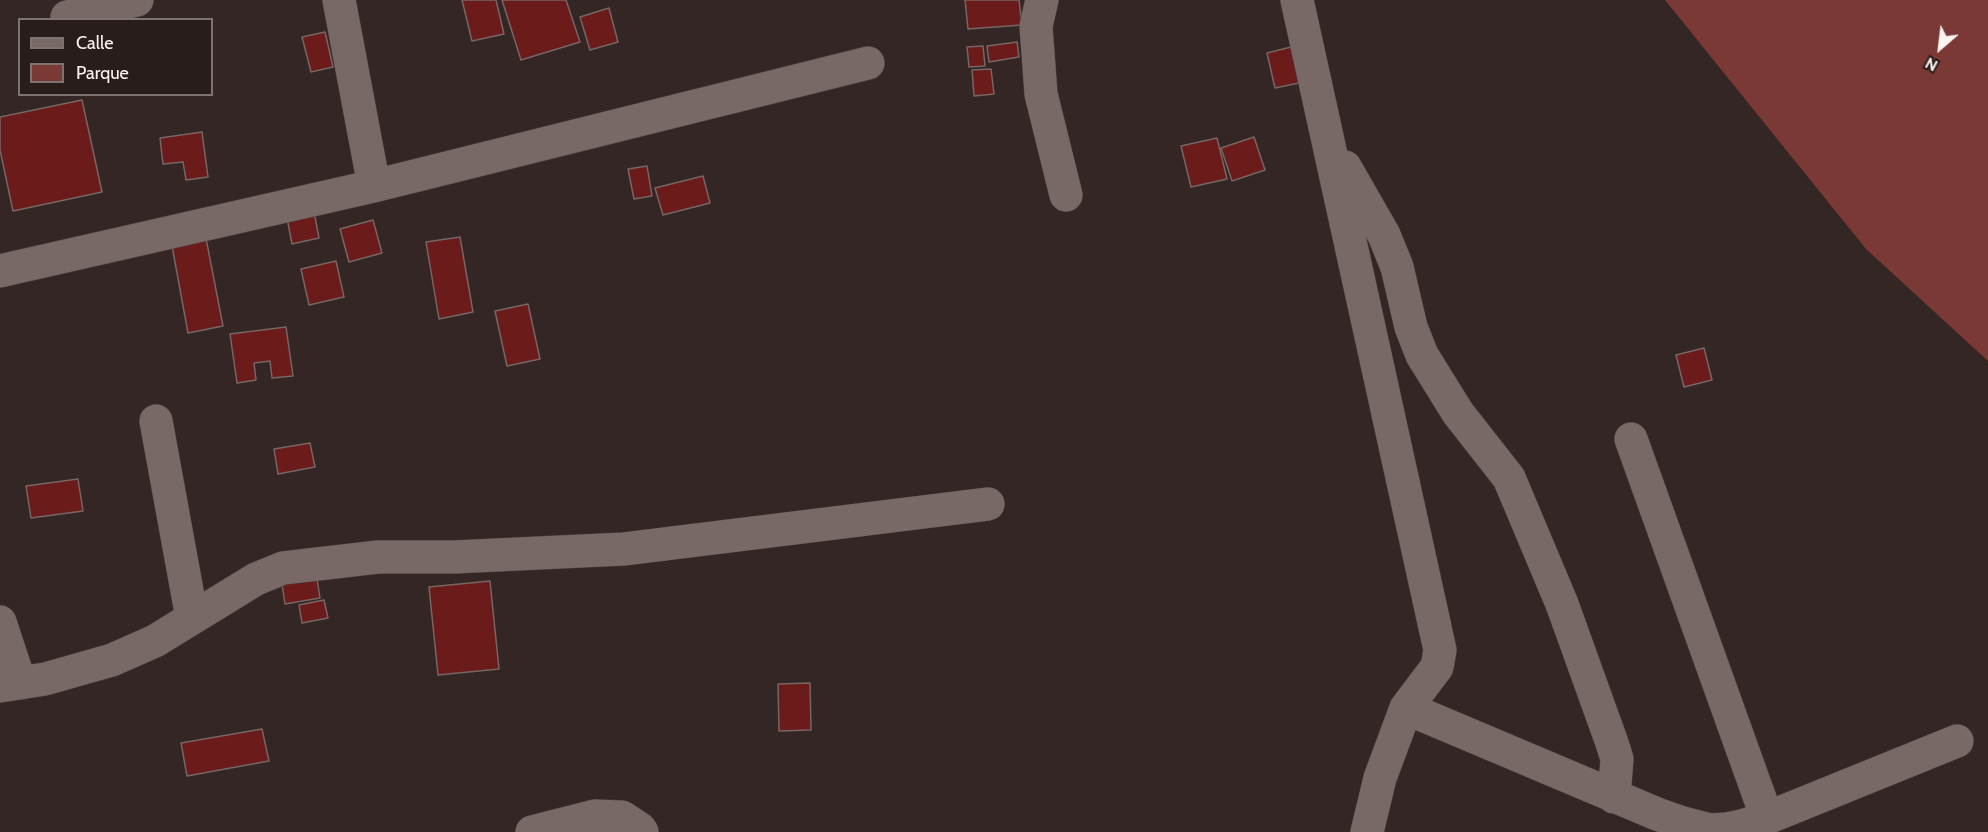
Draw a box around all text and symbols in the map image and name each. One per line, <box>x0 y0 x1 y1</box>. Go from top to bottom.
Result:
legend <box>18 18 213 96</box>
north arrow <box>1910 18 1970 78</box>
text: Calle <box>76 32 113 54</box>
text: N <box>1922 53 1941 75</box>
text: Parque <box>76 62 129 84</box>

